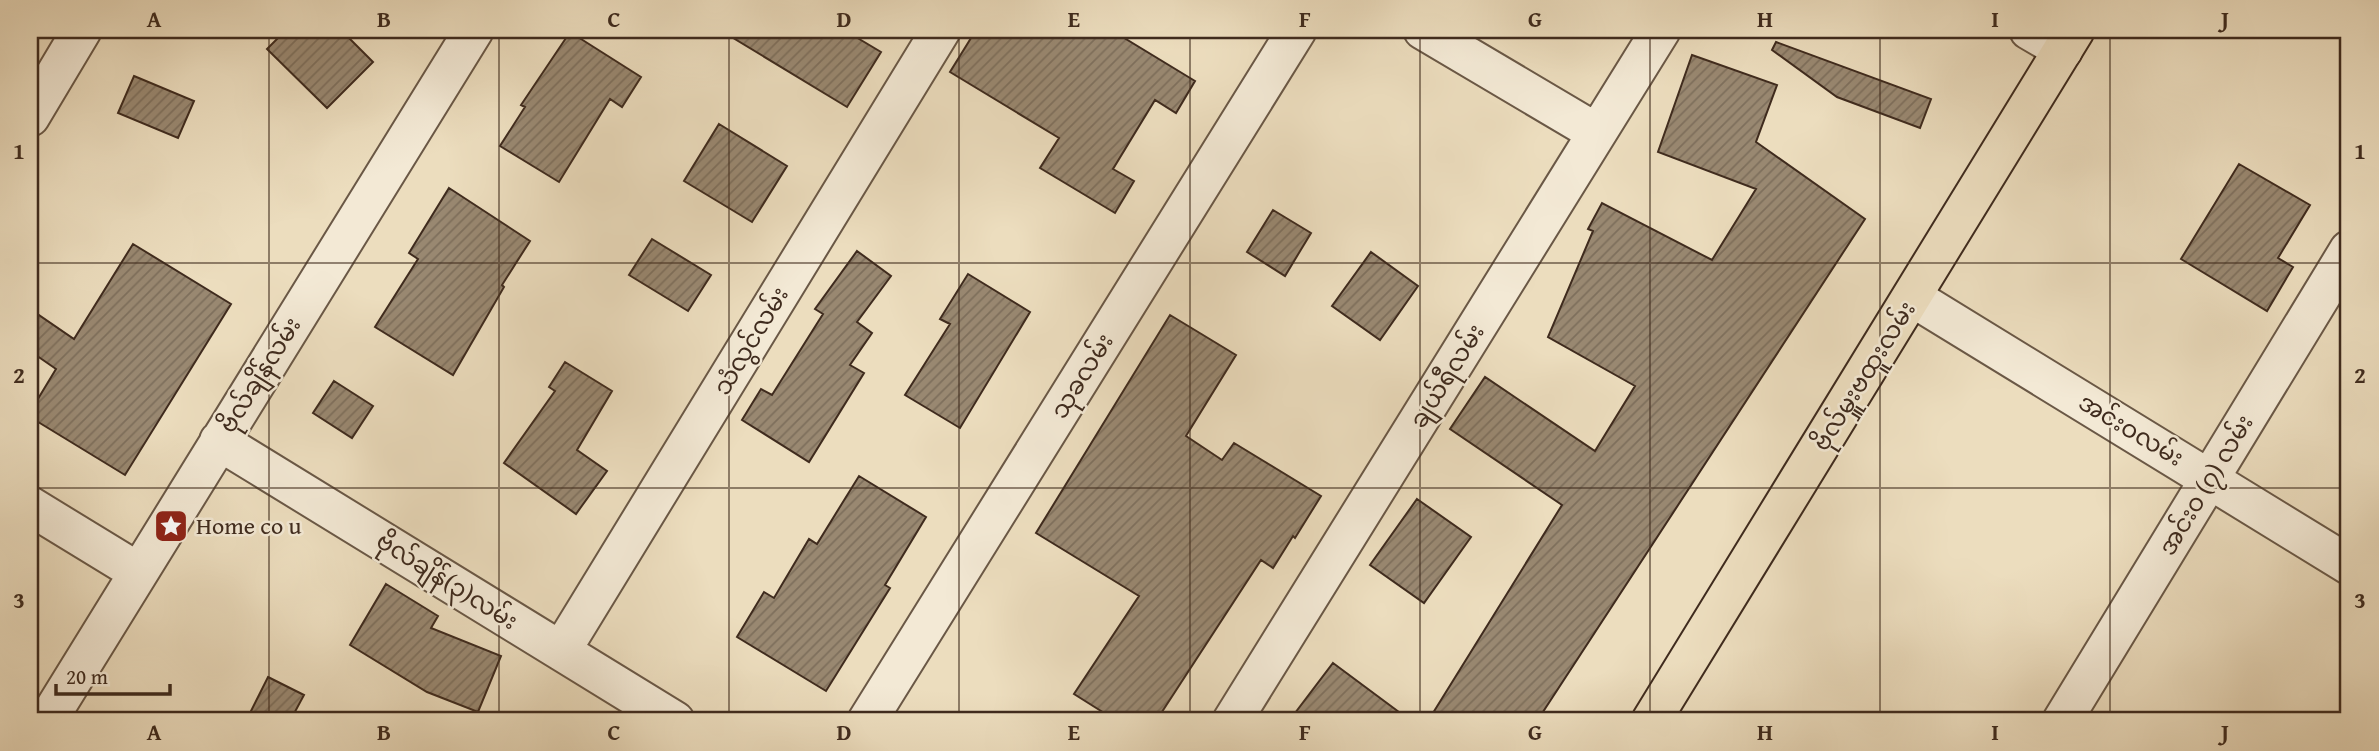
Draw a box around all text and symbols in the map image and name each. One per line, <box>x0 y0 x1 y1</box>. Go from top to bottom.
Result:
text: A <box>147 2 162 35</box>
text: B <box>377 2 391 35</box>
text: C <box>607 2 621 35</box>
text: D <box>837 2 852 35</box>
text: E <box>1068 2 1080 35</box>
text: F <box>1299 2 1311 35</box>
text: G <box>1528 2 1542 35</box>
text: H <box>1757 2 1773 35</box>
text: I <box>1991 2 1999 35</box>
text: J <box>2217 2 2229 35</box>
text: 1 <box>13 134 25 167</box>
text: 1 <box>2354 134 2366 167</box>
street label: သံလွင်လမ်း <box>704 280 798 402</box>
street label: ဗိုလ်မှူးဗထူးလမ်း <box>1803 294 1925 459</box>
street label: ဗိုလ်ချိန်လမ်း <box>210 310 311 441</box>
street label: ချယ်ရီလမ်း <box>1401 317 1494 436</box>
street label: သုခလမ်း <box>1042 326 1123 426</box>
text: 2 <box>13 358 25 391</box>
text: 2 <box>2354 358 2366 391</box>
street label: အင်းဝလမ်း <box>2072 384 2191 475</box>
street label: အင်းဝ (၇) လမ်း <box>2150 408 2263 563</box>
place icon: Home co u <box>152 507 190 545</box>
place label: Home co u <box>196 508 301 543</box>
street label: ဗိုလ်ချိန်(၃)လမ်း <box>369 523 525 640</box>
text: 3 <box>13 583 25 616</box>
text: 3 <box>2354 583 2366 616</box>
scale bar <box>56 653 170 697</box>
text: 20 m <box>66 661 108 692</box>
text: A <box>147 715 162 748</box>
text: B <box>377 715 391 748</box>
text: C <box>607 715 621 748</box>
text: D <box>837 715 852 748</box>
text: E <box>1068 715 1080 748</box>
text: F <box>1299 715 1311 748</box>
text: G <box>1528 715 1542 748</box>
text: H <box>1757 715 1773 748</box>
text: I <box>1991 715 1999 748</box>
text: J <box>2217 715 2229 748</box>

